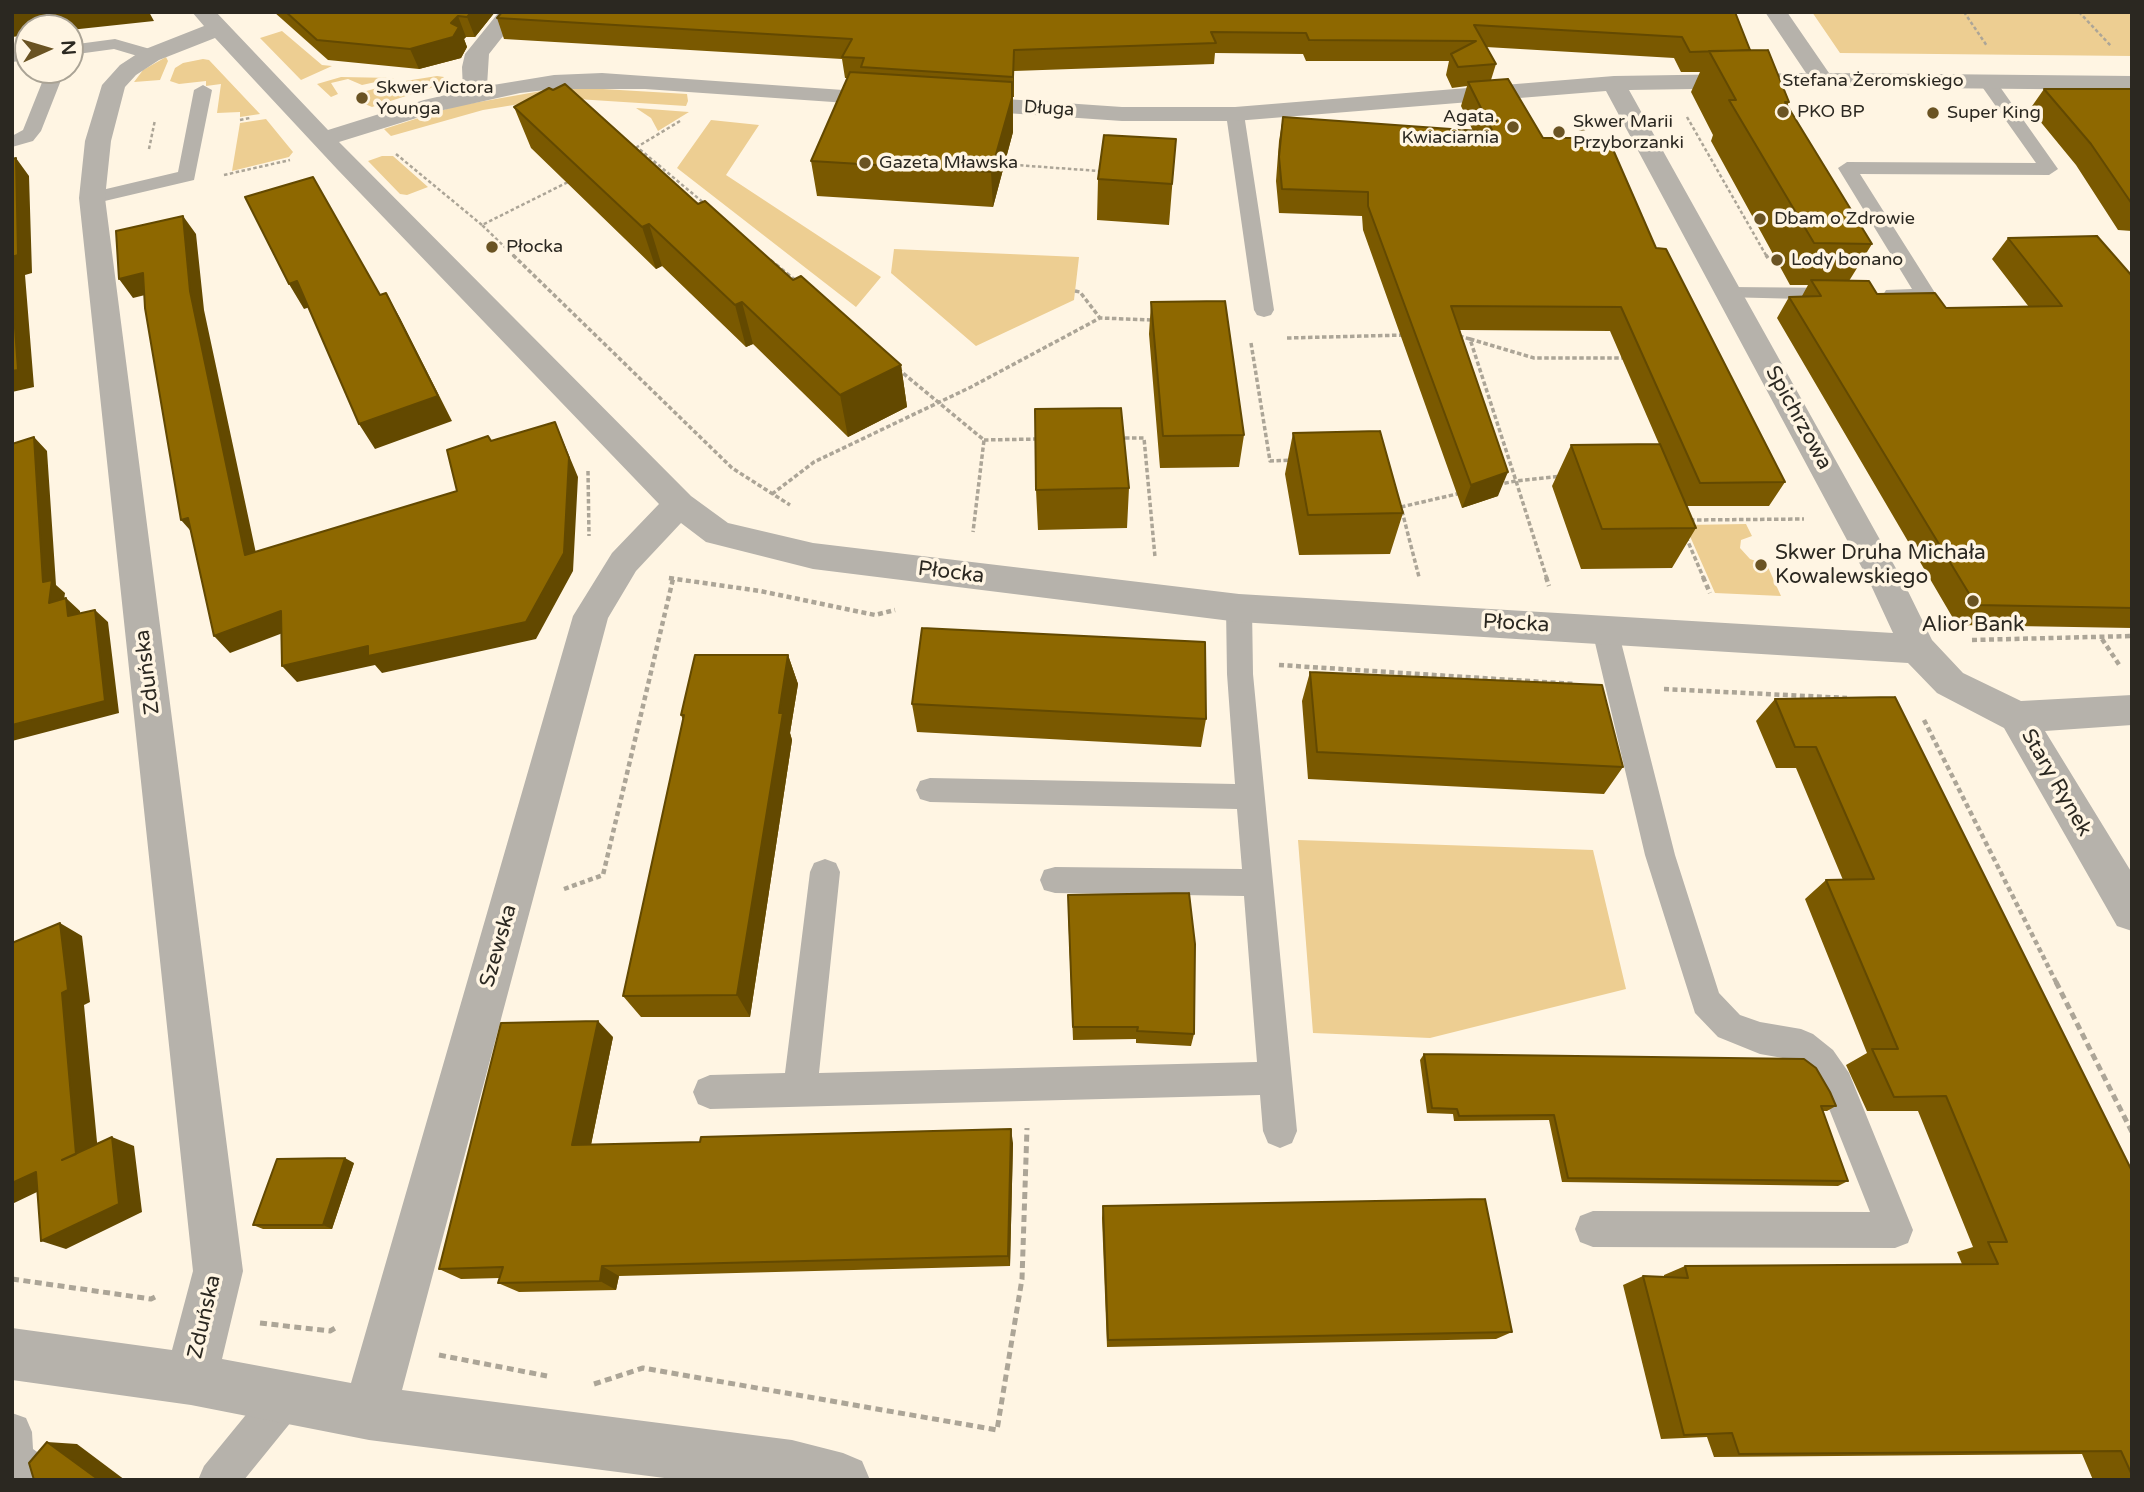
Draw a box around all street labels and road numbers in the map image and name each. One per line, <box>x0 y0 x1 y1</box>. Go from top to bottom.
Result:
street label: Stefana Żeromskiego <box>1782 70 1964 92</box>
street label: Długa <box>1023 96 1075 122</box>
street label: Spichrzowa <box>1759 362 1837 474</box>
street label: Płocka <box>916 556 986 590</box>
street label: Płocka <box>1482 610 1550 638</box>
street label: Zduńska <box>130 628 166 716</box>
street label: Stary Rynek <box>2015 725 2097 841</box>
street label: Szewska <box>475 902 523 990</box>
street label: Zduńska <box>183 1273 227 1361</box>

